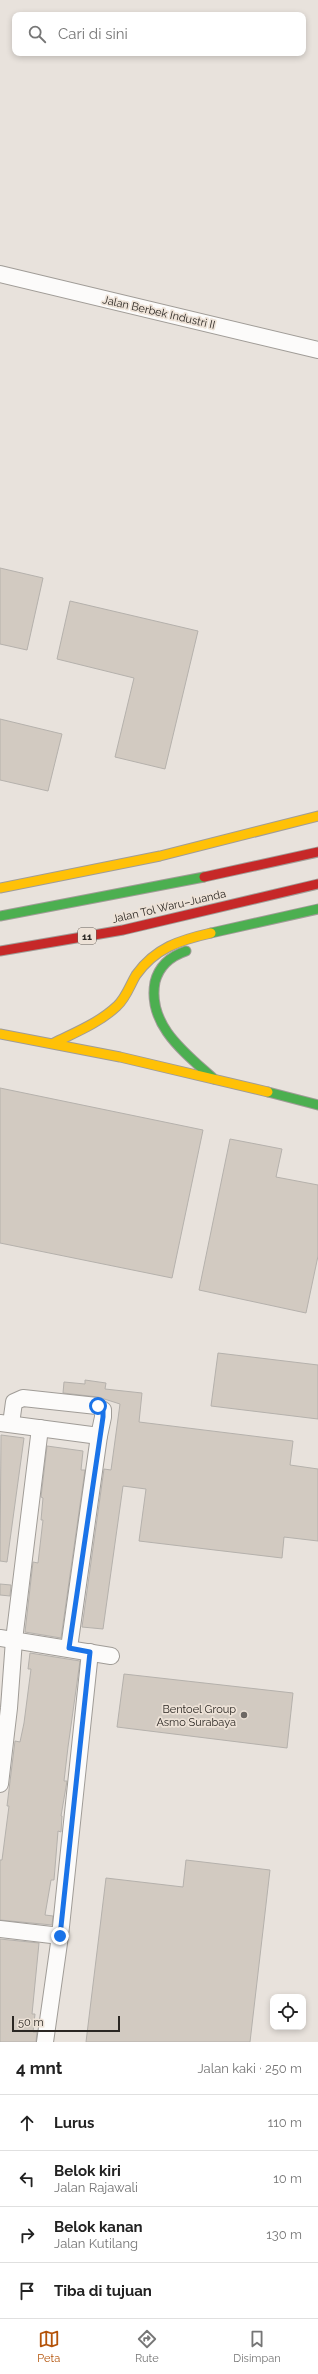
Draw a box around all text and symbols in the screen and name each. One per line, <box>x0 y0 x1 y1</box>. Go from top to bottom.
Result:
search box <box>12 12 306 56</box>
icon: search <box>26 23 48 45</box>
text: Cari di sini <box>58 25 128 43</box>
street label: Jalan Berbek Industri II <box>101 293 216 332</box>
street label: Jalan Tol Waru–Juanda <box>111 887 227 926</box>
road number: 11 <box>78 928 96 944</box>
route start <box>89 1397 107 1415</box>
place label: Bentoel Group Asmo Surabaya <box>156 1703 236 1729</box>
marker: Bentoel Group Asmo Surabaya <box>239 1710 249 1720</box>
route end <box>51 1927 69 1945</box>
map controls <box>270 1994 306 2030</box>
button: locate <box>270 1994 306 2030</box>
scale bar <box>12 2014 120 2033</box>
text: 50 m <box>18 2016 44 2029</box>
text: 4 mnt <box>16 2058 62 2078</box>
text: Jalan kaki · 250 m <box>197 2061 302 2076</box>
icon: ahead <box>16 2112 38 2134</box>
text: Lurus <box>54 2114 95 2132</box>
text: 110 m <box>268 2115 302 2130</box>
text: Belok kiri <box>54 2162 121 2180</box>
icon: left <box>16 2168 38 2190</box>
text: 10 m <box>273 2171 302 2186</box>
text: Jalan Rajawali <box>54 2180 138 2195</box>
text: Belok kanan <box>54 2218 143 2236</box>
icon: right <box>16 2224 38 2246</box>
text: 130 m <box>266 2227 302 2242</box>
text: Jalan Kutilang <box>54 2236 138 2251</box>
icon: arrive <box>16 2280 38 2302</box>
text: Tiba di tujuan <box>54 2282 152 2300</box>
tab: Peta <box>37 2328 60 2365</box>
tab: Rute <box>135 2328 159 2365</box>
tab: Disimpan <box>233 2328 281 2365</box>

